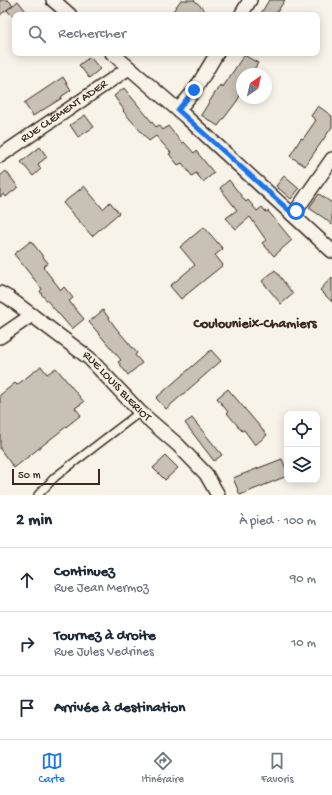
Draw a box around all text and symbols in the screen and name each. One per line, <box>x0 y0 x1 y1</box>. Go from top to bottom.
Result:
search box <box>12 12 320 56</box>
icon: search <box>26 23 48 45</box>
text: Rechercher <box>58 25 126 43</box>
north arrow <box>236 68 272 104</box>
street label: RUE CLÉMENT ADER <box>18 77 111 147</box>
route end <box>185 81 203 99</box>
route start <box>287 202 305 220</box>
district label: Coulounieix-Chamiers <box>192 316 317 333</box>
street label: RUE LOUIS BLERIOT <box>80 348 154 426</box>
map controls <box>284 411 320 483</box>
button: locate <box>284 411 320 447</box>
button: layers <box>284 447 320 483</box>
scale bar <box>12 467 100 486</box>
text: 50 m <box>18 470 40 482</box>
text: 2 min <box>16 511 52 531</box>
text: À pied · 100 m <box>239 514 316 529</box>
text: Continuez <box>54 563 115 581</box>
icon: ahead <box>16 569 38 591</box>
text: 90 m <box>290 572 316 587</box>
text: Rue Jean Mermoz <box>54 581 149 596</box>
text: Tournez à droite <box>54 627 156 645</box>
icon: right <box>16 633 38 655</box>
text: 10 m <box>291 636 316 651</box>
text: Rue Jules Vedrines <box>54 645 154 660</box>
icon: arrive <box>16 697 38 719</box>
text: Arrivée à destination <box>54 699 185 717</box>
tab: Carte <box>38 750 65 786</box>
tab: Itinéraire <box>142 750 184 786</box>
tab: Favoris <box>261 750 294 786</box>

